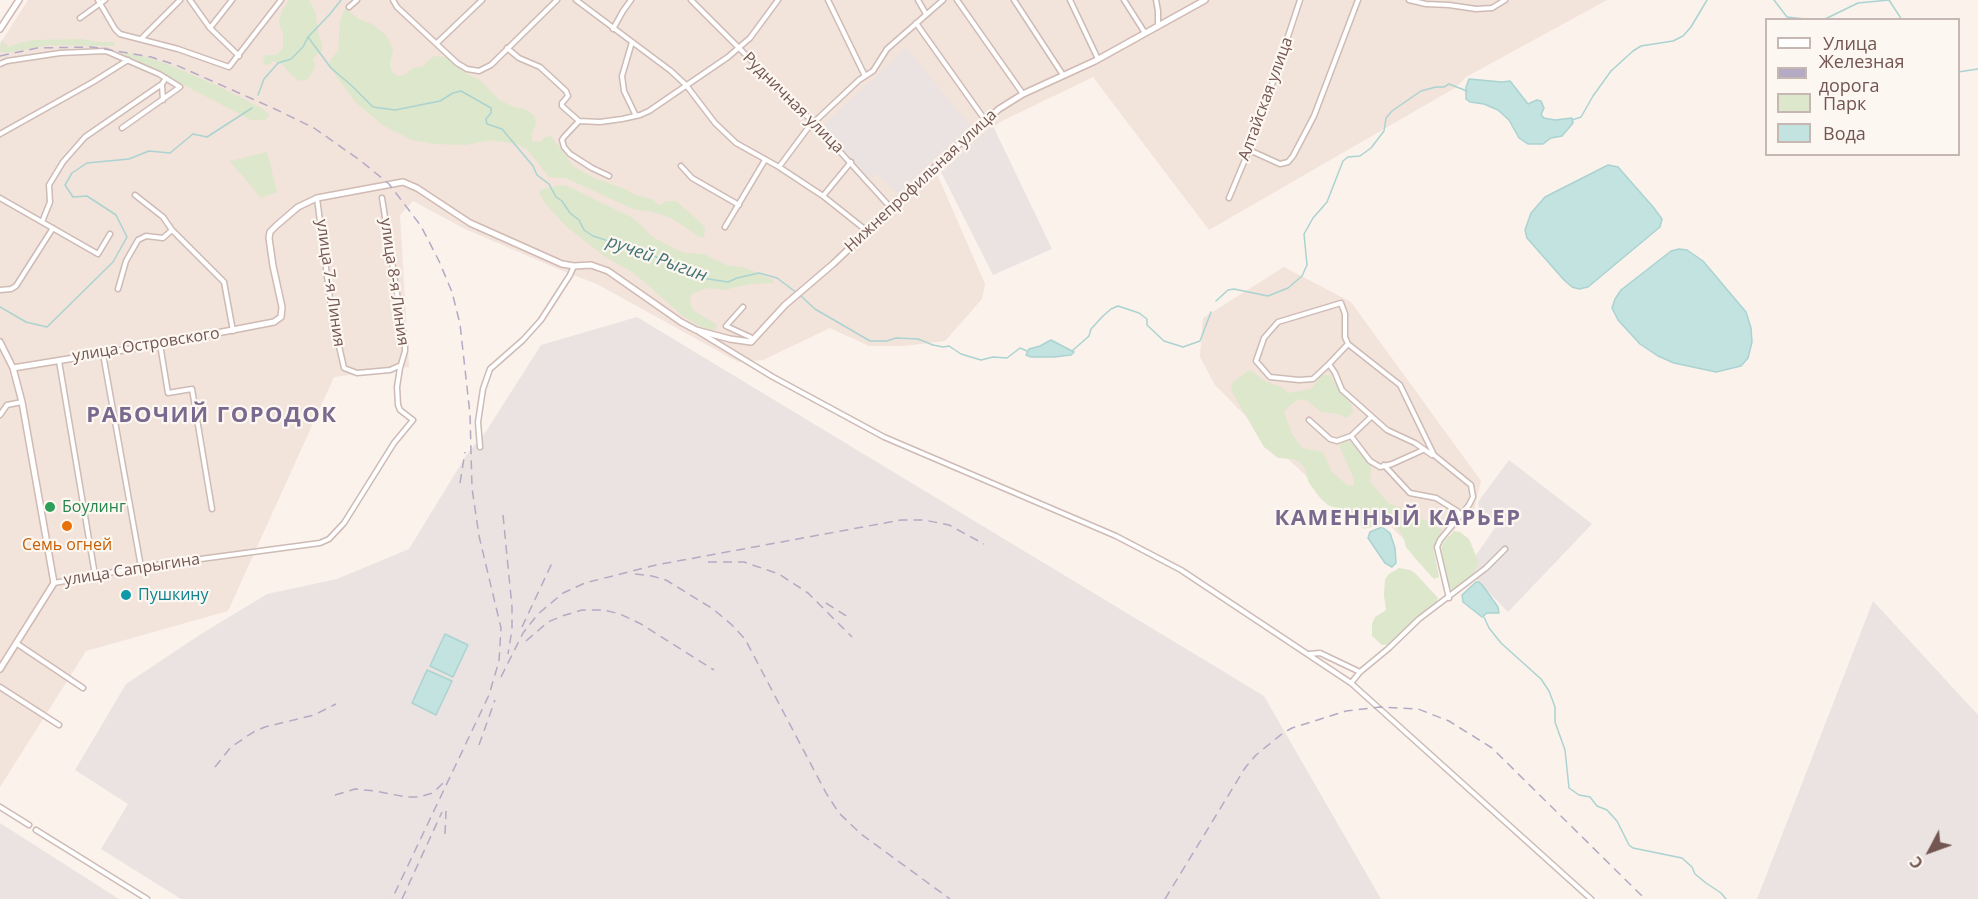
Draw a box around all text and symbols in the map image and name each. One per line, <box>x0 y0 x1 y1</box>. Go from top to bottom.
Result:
legend <box>1765 18 1960 156</box>
text: Улица <box>1823 31 1877 55</box>
street label: Алтайская улица <box>1235 35 1297 163</box>
street label: Рудничная улица <box>738 48 848 158</box>
text: Железная дорога <box>1819 49 1904 97</box>
text: Парк <box>1823 91 1866 115</box>
street label: Нижнепрофильная улица <box>841 106 1001 256</box>
text: Вода <box>1823 121 1866 145</box>
street label: улица 8-я Линия <box>376 217 412 347</box>
street label: улица 7-я Линия <box>312 218 348 348</box>
water label: ручей Рыгин <box>604 231 710 287</box>
street label: улица Островского <box>71 324 221 366</box>
district label: РАБОЧИЙ ГОРОДОК <box>86 403 338 429</box>
place label: Боулинг <box>62 497 126 517</box>
marker: Боулинг <box>43 500 57 514</box>
district label: КАМЕННЫЙ КАРЬЕР <box>1275 506 1521 532</box>
marker: Семь огней <box>60 519 74 533</box>
place label: Семь огней <box>22 535 112 555</box>
street label: улица Сапрыгина <box>63 550 201 590</box>
place label: Пушкину <box>138 585 208 605</box>
marker: Пушкину <box>119 588 133 602</box>
north arrow <box>1900 821 1960 881</box>
text: С <box>1905 852 1928 874</box>

